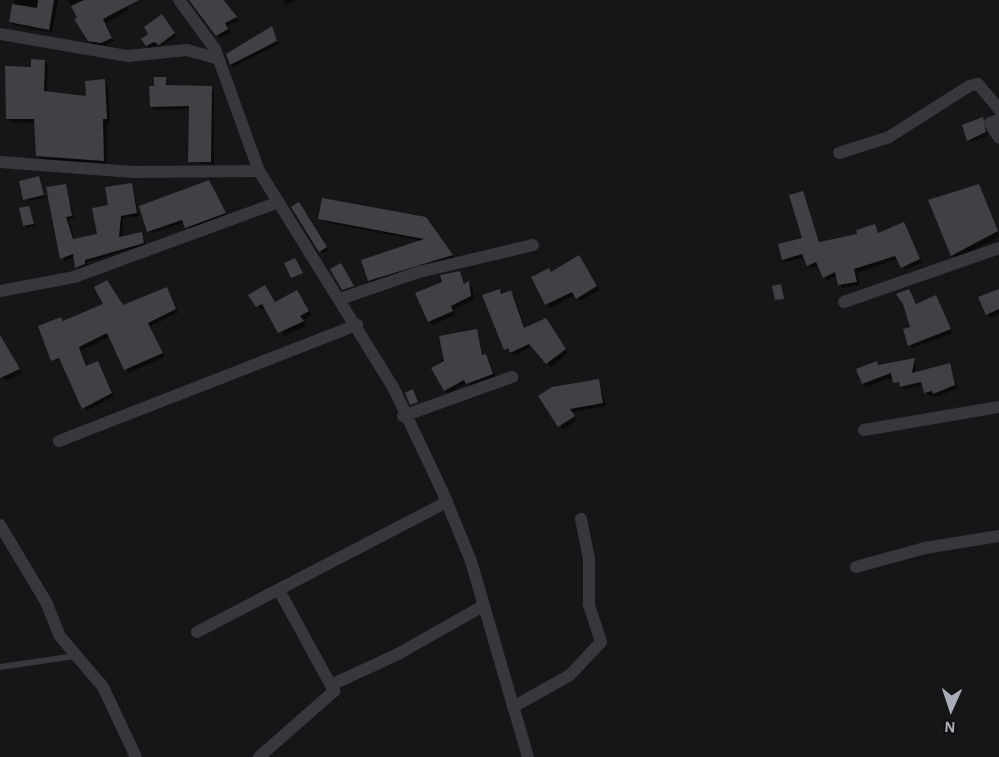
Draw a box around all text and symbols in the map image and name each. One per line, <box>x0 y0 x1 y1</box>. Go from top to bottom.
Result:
north arrow <box>921 679 981 739</box>
text: N <box>944 719 956 735</box>

